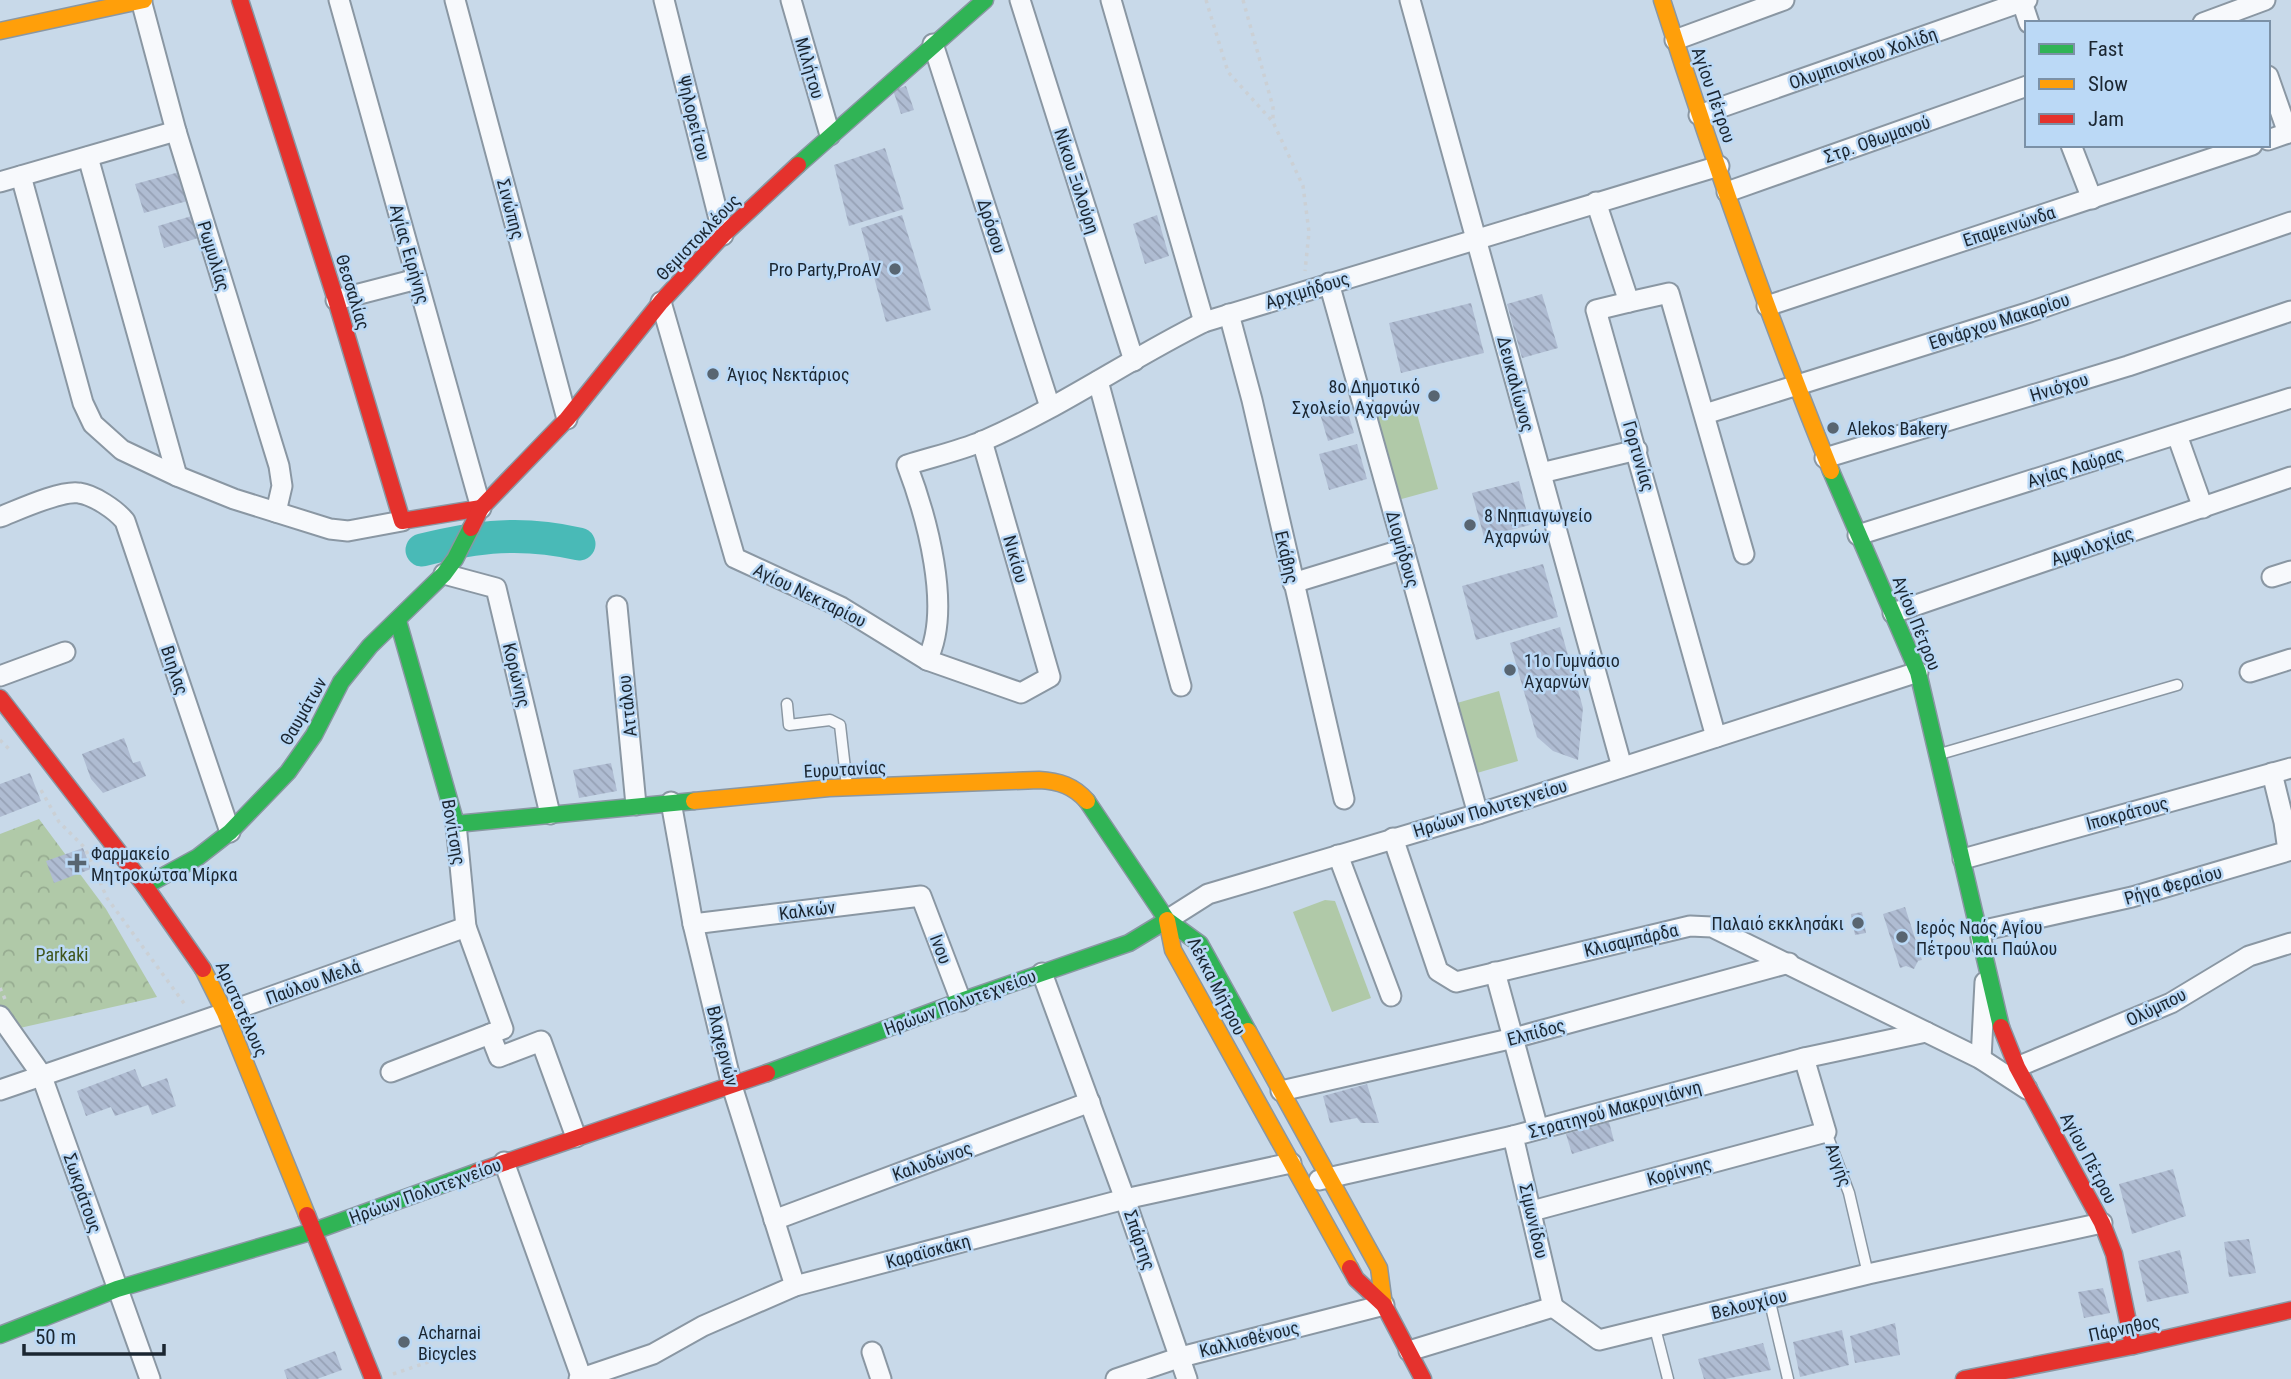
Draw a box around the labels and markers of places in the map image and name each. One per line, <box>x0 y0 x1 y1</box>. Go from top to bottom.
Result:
place label: Pro Party,ProAV <box>769 259 881 280</box>
marker: Pro Party,ProAV <box>887 261 903 277</box>
place label: Άγιος Νεκτάριος <box>727 364 849 385</box>
marker: Άγιος Νεκτάριος <box>705 366 721 382</box>
place label: 8ο Δημοτικό Σχολείο Αχαρνών <box>1292 376 1420 418</box>
marker: 8ο Δημοτικό Σχολείο Αχαρνών <box>1426 388 1442 404</box>
place label: Alekos Bakery <box>1847 418 1948 439</box>
marker: Alekos Bakery <box>1825 420 1841 436</box>
place label: 8 Νηπιαγωγείο Αχαρνών <box>1484 505 1592 547</box>
marker: 8 Νηπιαγωγείο Αχαρνών <box>1462 517 1478 533</box>
place label: 11ο Γυμνάσιο Αχαρνών <box>1524 650 1620 692</box>
marker: 11ο Γυμνάσιο Αχαρνών <box>1502 662 1518 678</box>
place label: Φαρμακείο Μητροκώτσα Μίρκα <box>91 843 237 885</box>
marker: Φαρμακείο Μητροκώτσα Μίρκα <box>69 855 85 871</box>
place label: Παλαιό εκκλησάκι <box>1712 913 1844 934</box>
marker: Παλαιό εκκλησάκι <box>1850 915 1866 931</box>
place label: Ιερός Ναός Αγίου Πέτρου και Παύλου <box>1916 917 2057 959</box>
marker: Ιερός Ναός Αγίου Πέτρου και Παύλου <box>1894 929 1910 945</box>
place label: Acharnai Bicycles <box>418 1322 481 1364</box>
marker: Acharnai Bicycles <box>396 1334 412 1350</box>

